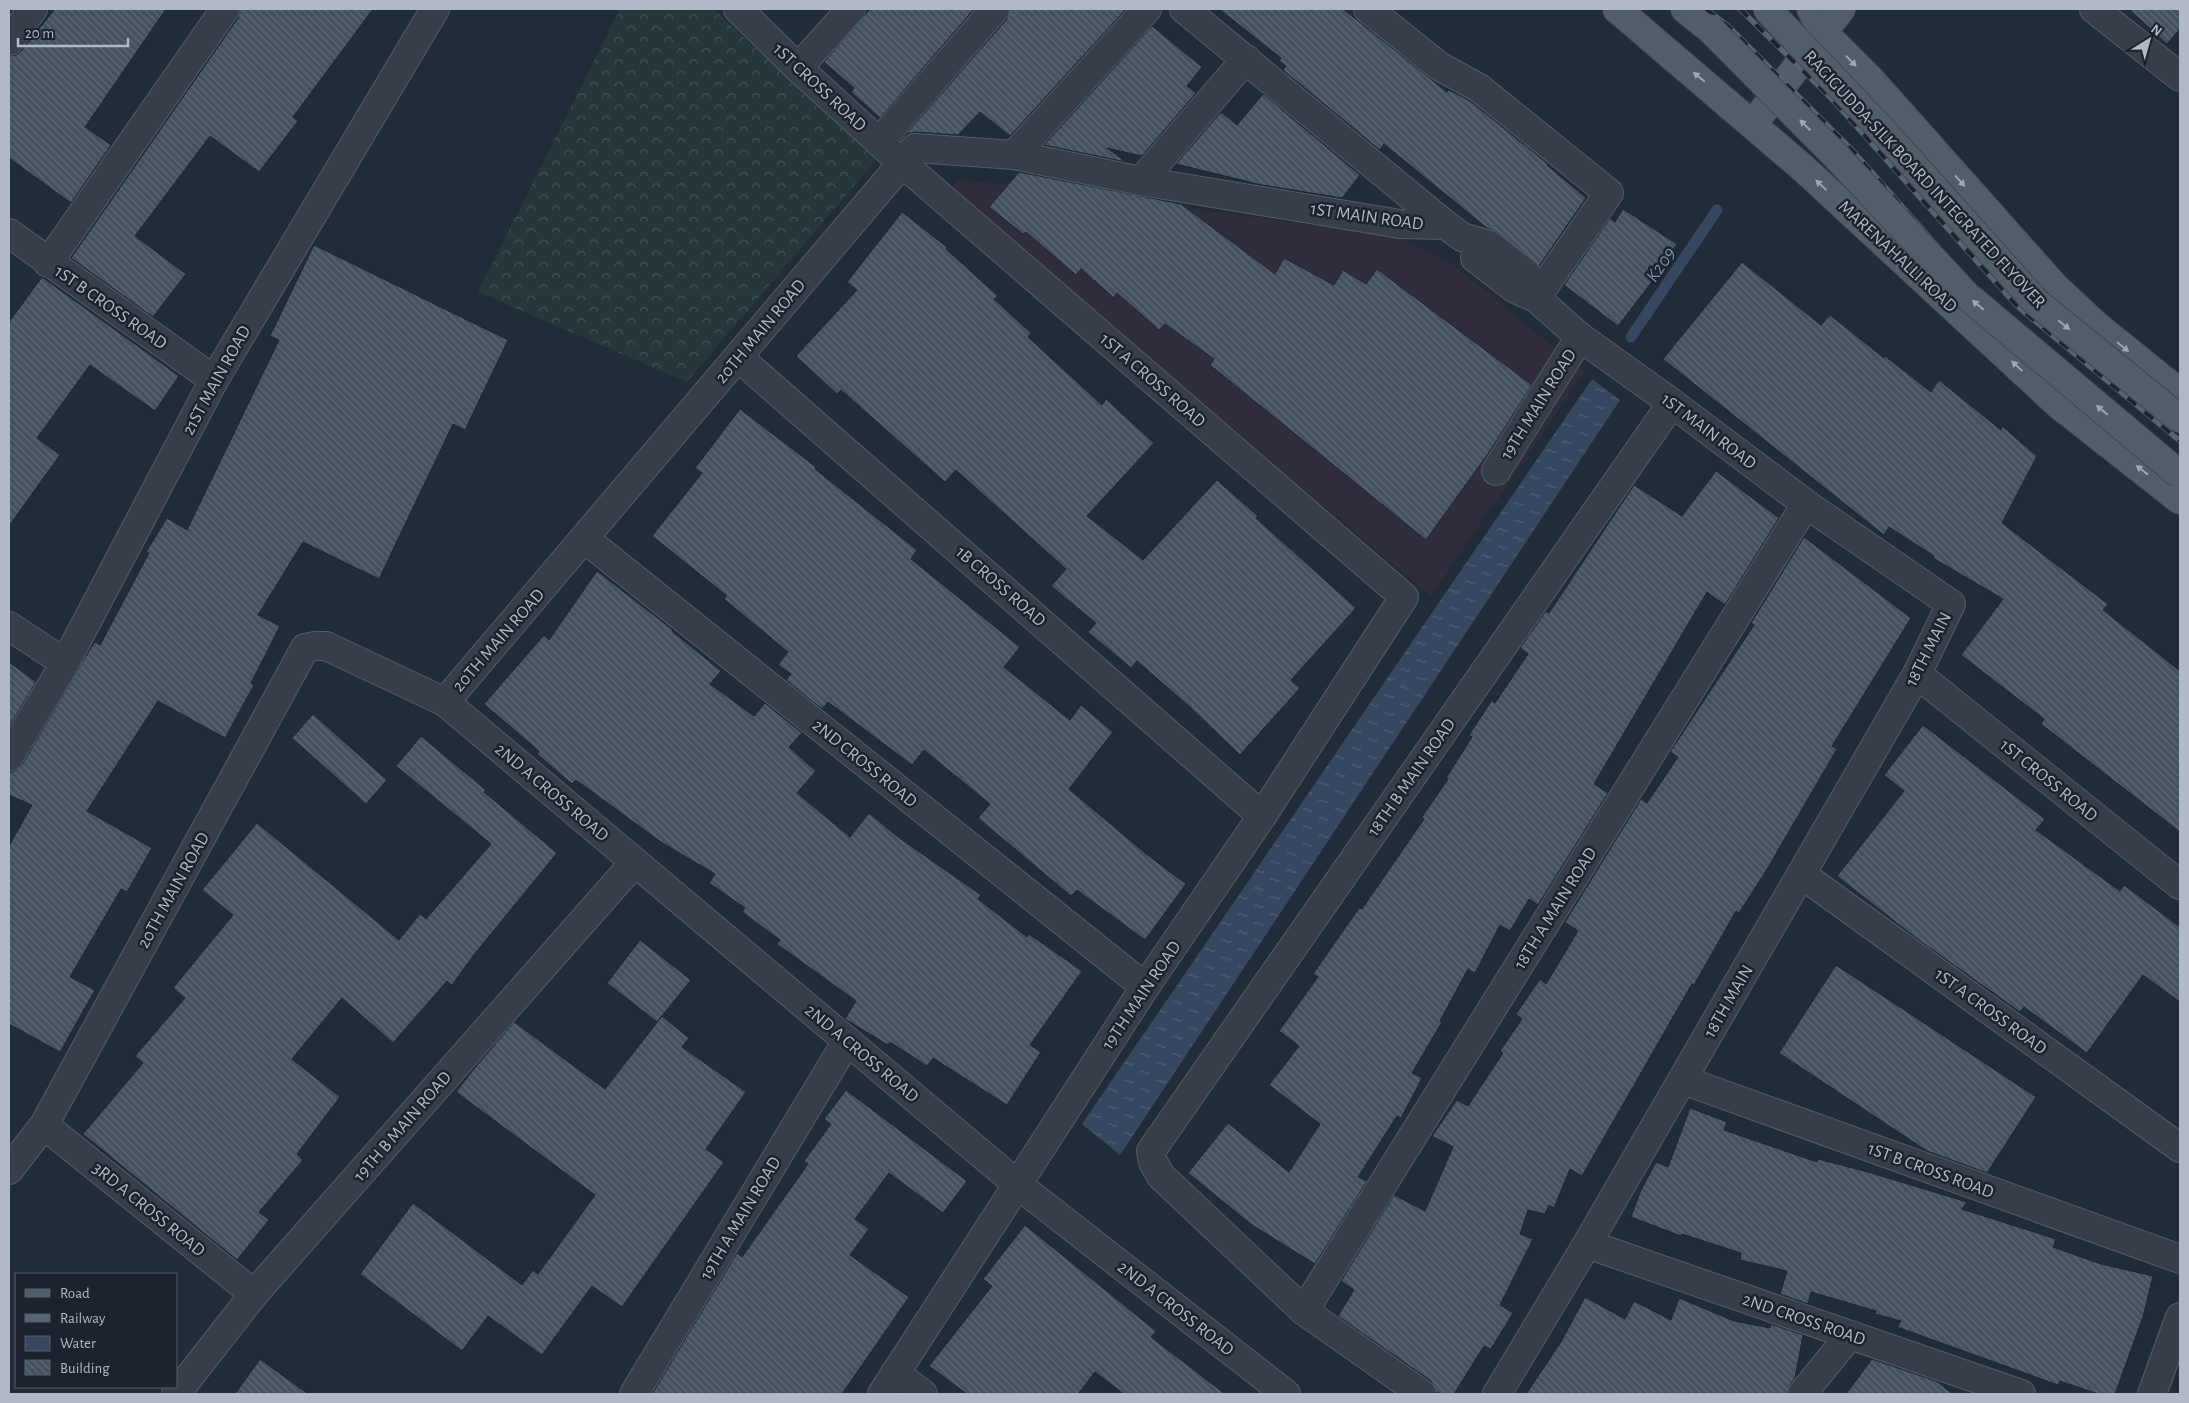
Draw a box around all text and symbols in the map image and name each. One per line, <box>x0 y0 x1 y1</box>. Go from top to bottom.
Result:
scale bar <box>18 15 128 47</box>
north arrow <box>2124 15 2174 65</box>
text: N <box>2148 22 2164 39</box>
text: 20 m <box>25 26 54 41</box>
street label: 1ST CROSS ROAD <box>769 40 869 135</box>
street label: RAGIGUDDA-SILK BOARD INTEGRATED FLYOVER <box>1800 48 2048 312</box>
one-way arrow <box>1845 54 1857 66</box>
one-way arrow <box>1692 72 1705 83</box>
one-way arrow <box>1799 119 1811 131</box>
one-way arrow <box>1955 175 1966 188</box>
one-way arrow <box>1815 179 1827 191</box>
street label: MARENAHALLI ROAD <box>1835 197 1960 316</box>
street label: 1ST MAIN ROAD <box>1309 200 1425 234</box>
water label: K209 <box>1643 244 1680 286</box>
street label: 1ST B CROSS ROAD <box>51 262 170 353</box>
street label: 20TH MAIN ROAD <box>712 276 809 387</box>
one-way arrow <box>1972 300 1985 311</box>
one-way arrow <box>2057 319 2070 330</box>
street label: 21ST MAIN ROAD <box>179 323 254 438</box>
street label: 1ST A CROSS ROAD <box>1096 330 1208 431</box>
one-way arrow <box>2116 341 2129 352</box>
street label: 19TH MAIN ROAD <box>1498 346 1580 463</box>
one-way arrow <box>2012 360 2024 372</box>
street label: 1ST MAIN ROAD <box>1657 390 1759 473</box>
one-way arrow <box>2096 405 2109 416</box>
one-way arrow <box>2136 465 2149 476</box>
street label: 1B CROSS ROAD <box>952 543 1049 630</box>
street label: 20TH MAIN ROAD <box>449 586 548 695</box>
street label: 18TH MAIN <box>1903 609 1955 689</box>
street label: 18TH B MAIN ROAD <box>1365 715 1459 840</box>
street label: 2ND CROSS ROAD <box>809 716 920 811</box>
street label: 1ST CROSS ROAD <box>1996 736 2101 825</box>
street label: 2ND A CROSS ROAD <box>491 740 612 845</box>
street label: 20TH MAIN ROAD <box>135 829 213 951</box>
street label: 18TH A MAIN ROAD <box>1511 844 1601 973</box>
street label: 19TH MAIN ROAD <box>1099 938 1185 1053</box>
street label: 18TH MAIN <box>1701 962 1757 1041</box>
street label: 1ST A CROSS ROAD <box>1931 965 2050 1058</box>
street label: 2ND A CROSS ROAD <box>801 1001 922 1106</box>
street label: 19TH B MAIN ROAD <box>350 1068 455 1185</box>
street label: 1ST B CROSS ROAD <box>1865 1140 1996 1202</box>
street label: 19TH A MAIN ROAD <box>697 1154 785 1283</box>
street label: 3RD A CROSS ROAD <box>89 1159 208 1260</box>
street label: 2ND A CROSS ROAD <box>1114 1258 1237 1360</box>
legend <box>15 1273 178 1388</box>
text: Road <box>60 1286 90 1301</box>
street label: 2ND CROSS ROAD <box>1740 1290 1867 1349</box>
text: Railway <box>60 1311 106 1326</box>
text: Water <box>60 1336 96 1351</box>
text: Building <box>60 1361 110 1376</box>

